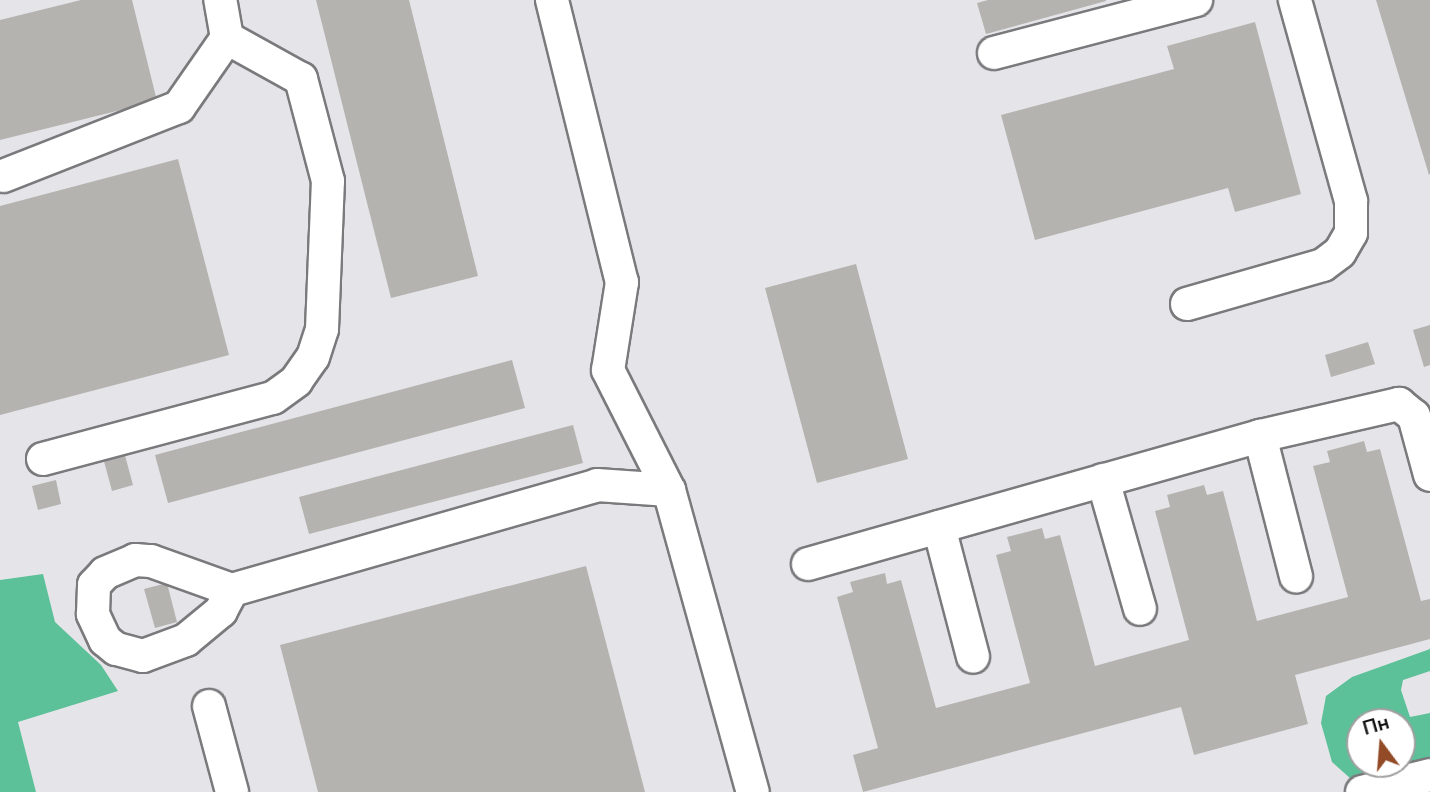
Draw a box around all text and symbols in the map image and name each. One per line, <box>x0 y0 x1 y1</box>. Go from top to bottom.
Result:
north arrow <box>1346 708 1416 778</box>
text: Пн <box>1360 710 1392 740</box>

